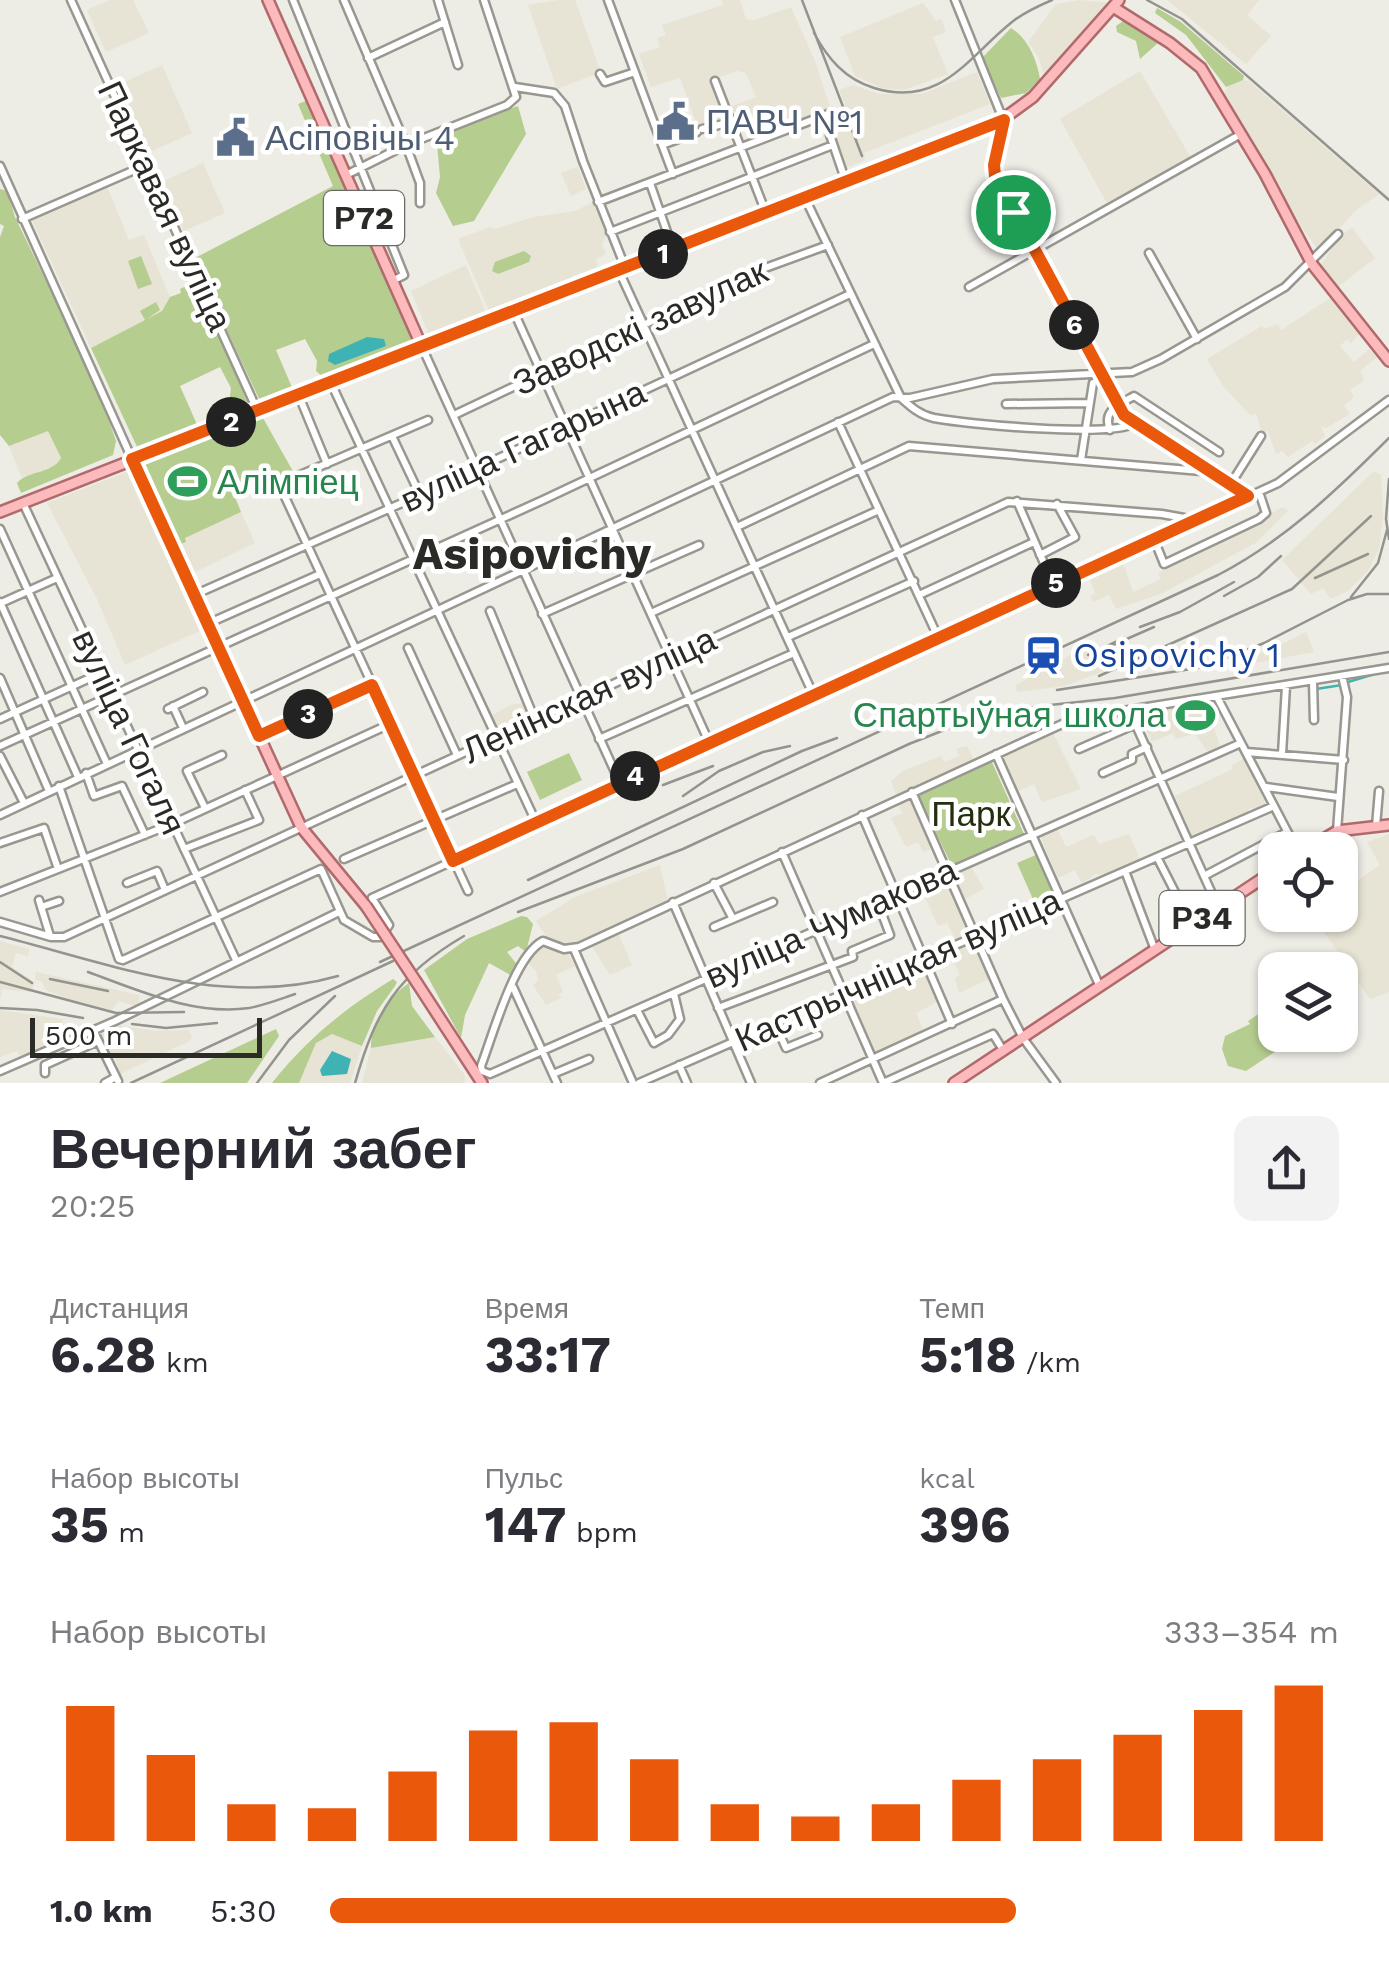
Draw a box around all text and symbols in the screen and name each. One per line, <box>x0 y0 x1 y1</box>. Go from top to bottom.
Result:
street label: Паркавая вуліца <box>89 75 241 338</box>
public building icon: ПАВЧ №1 <box>655 101 697 143</box>
place label: ПАВЧ №1 <box>706 101 863 143</box>
public building icon: Асіповічы 4 <box>214 117 256 159</box>
place label: Асіповічы 4 <box>265 117 455 159</box>
pin <box>971 170 1056 255</box>
icon: arrive <box>986 185 1041 240</box>
road number: Р72 <box>324 191 404 245</box>
pin: 1 <box>638 229 688 279</box>
text: 1 <box>657 237 669 270</box>
street label: Заводскі завулак <box>506 249 774 404</box>
pin: 6 <box>1049 300 1099 350</box>
text: 6 <box>1065 308 1083 341</box>
street label: вуліца Гагарына <box>394 371 653 521</box>
pin: 2 <box>206 397 256 447</box>
text: 2 <box>223 405 239 438</box>
sports icon: Алімпіец <box>166 461 208 503</box>
place label: Алімпіец <box>217 461 359 503</box>
district label: Asipovichy <box>413 527 652 580</box>
pin: 5 <box>1031 558 1081 608</box>
text: 5 <box>1048 566 1064 599</box>
street label: Ленінская вуліца <box>455 618 723 772</box>
street label: вуліца Гогаля <box>63 623 195 841</box>
station icon: Osipovichy 1 <box>1022 634 1064 676</box>
place label: Osipovichy 1 <box>1073 634 1280 676</box>
pin: 3 <box>283 689 333 739</box>
place label: Спартыўная школа <box>853 694 1167 736</box>
sports icon: Спартыўная школа <box>1175 694 1217 736</box>
text: 3 <box>300 697 316 730</box>
pin: 4 <box>610 751 660 801</box>
text: 4 <box>626 759 644 792</box>
park label: Парк <box>931 793 1011 835</box>
map controls <box>1258 832 1358 1052</box>
button: locate <box>1258 832 1358 932</box>
street label: вуліца Чумакова <box>699 848 964 997</box>
street label: Кастрычніцкая вуліца <box>729 879 1068 1061</box>
road number: Р34 <box>1160 891 1244 945</box>
button: layers <box>1258 952 1358 1052</box>
scale bar <box>30 1013 262 1058</box>
text: 500 m <box>45 1019 132 1052</box>
button: share <box>1234 1116 1339 1221</box>
text: Вечерний забег <box>50 1117 476 1181</box>
text: 20:25 <box>50 1187 135 1225</box>
text: Дистанция <box>50 1292 189 1325</box>
text: Время <box>485 1292 569 1325</box>
text: Темп <box>919 1292 985 1325</box>
text: 6.28 <box>50 1325 156 1384</box>
text: 33:17 <box>485 1325 611 1384</box>
text: 5:18 <box>919 1325 1016 1384</box>
text: km <box>156 1346 209 1379</box>
text: /km <box>1016 1346 1081 1379</box>
text: Набор высоты <box>50 1462 240 1495</box>
text: Пульс <box>485 1462 563 1495</box>
text: kcal <box>919 1462 975 1495</box>
text: 35 <box>50 1495 109 1554</box>
text: 147 <box>485 1495 566 1554</box>
text: 396 <box>919 1495 1011 1554</box>
text: m <box>109 1516 145 1549</box>
text: bpm <box>566 1516 638 1549</box>
text: Набор высоты <box>50 1613 267 1651</box>
text: 333–354 m <box>1164 1613 1339 1651</box>
text: 1.0 km <box>50 1892 153 1930</box>
text: 5:30 <box>210 1892 277 1930</box>

